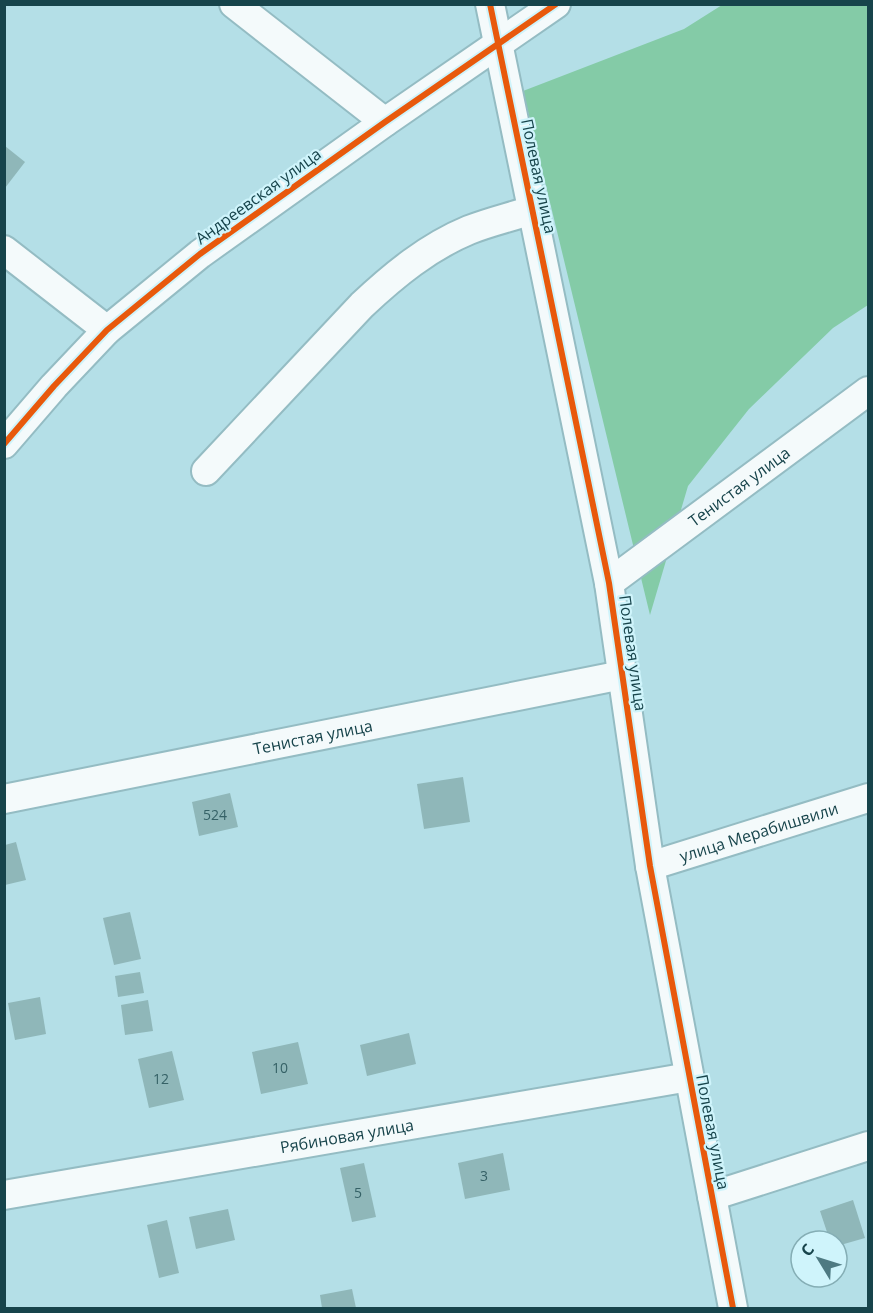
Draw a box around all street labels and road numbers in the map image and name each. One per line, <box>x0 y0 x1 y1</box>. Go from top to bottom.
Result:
street label: Полевая улица <box>516 117 562 235</box>
street label: Андреевская улица <box>191 143 325 249</box>
street label: Тенистая улица <box>684 442 794 532</box>
street label: Полевая улица <box>614 594 652 712</box>
street label: Тенистая улица <box>251 714 375 760</box>
street label: улица Мерабишвили <box>677 797 841 867</box>
street label: Полевая улица <box>691 1073 735 1191</box>
street label: Рябиновая улица <box>278 1114 415 1158</box>

